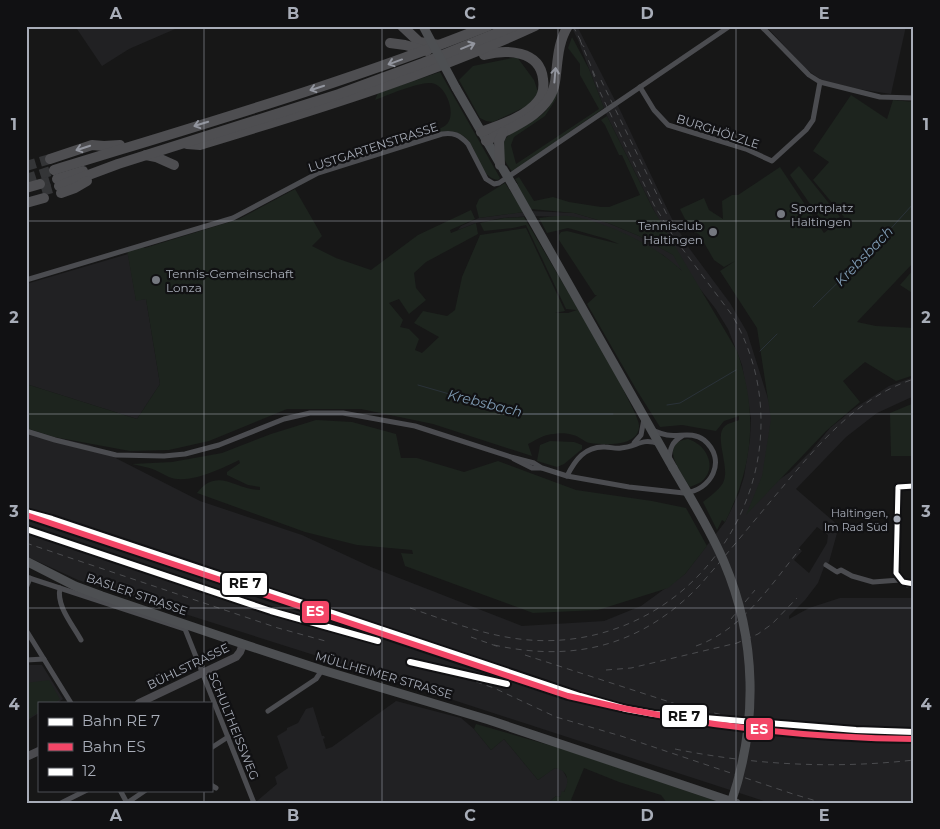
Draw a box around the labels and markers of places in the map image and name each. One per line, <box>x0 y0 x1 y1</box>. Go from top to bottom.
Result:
place label: Sportplatz Haltingen <box>791 200 853 229</box>
marker: Sportplatz Haltingen <box>775 208 787 220</box>
place label: Tennisclub Haltingen <box>638 218 703 247</box>
marker: Tennisclub Haltingen <box>707 226 719 238</box>
place label: Tennis-Gemeinschaft Lonza <box>166 266 294 295</box>
marker: Tennis-Gemeinschaft Lonza <box>150 274 162 286</box>
place label: Haltingen, Im Rad Süd <box>824 506 888 534</box>
marker: Haltingen, Im Rad Süd <box>892 514 902 524</box>

